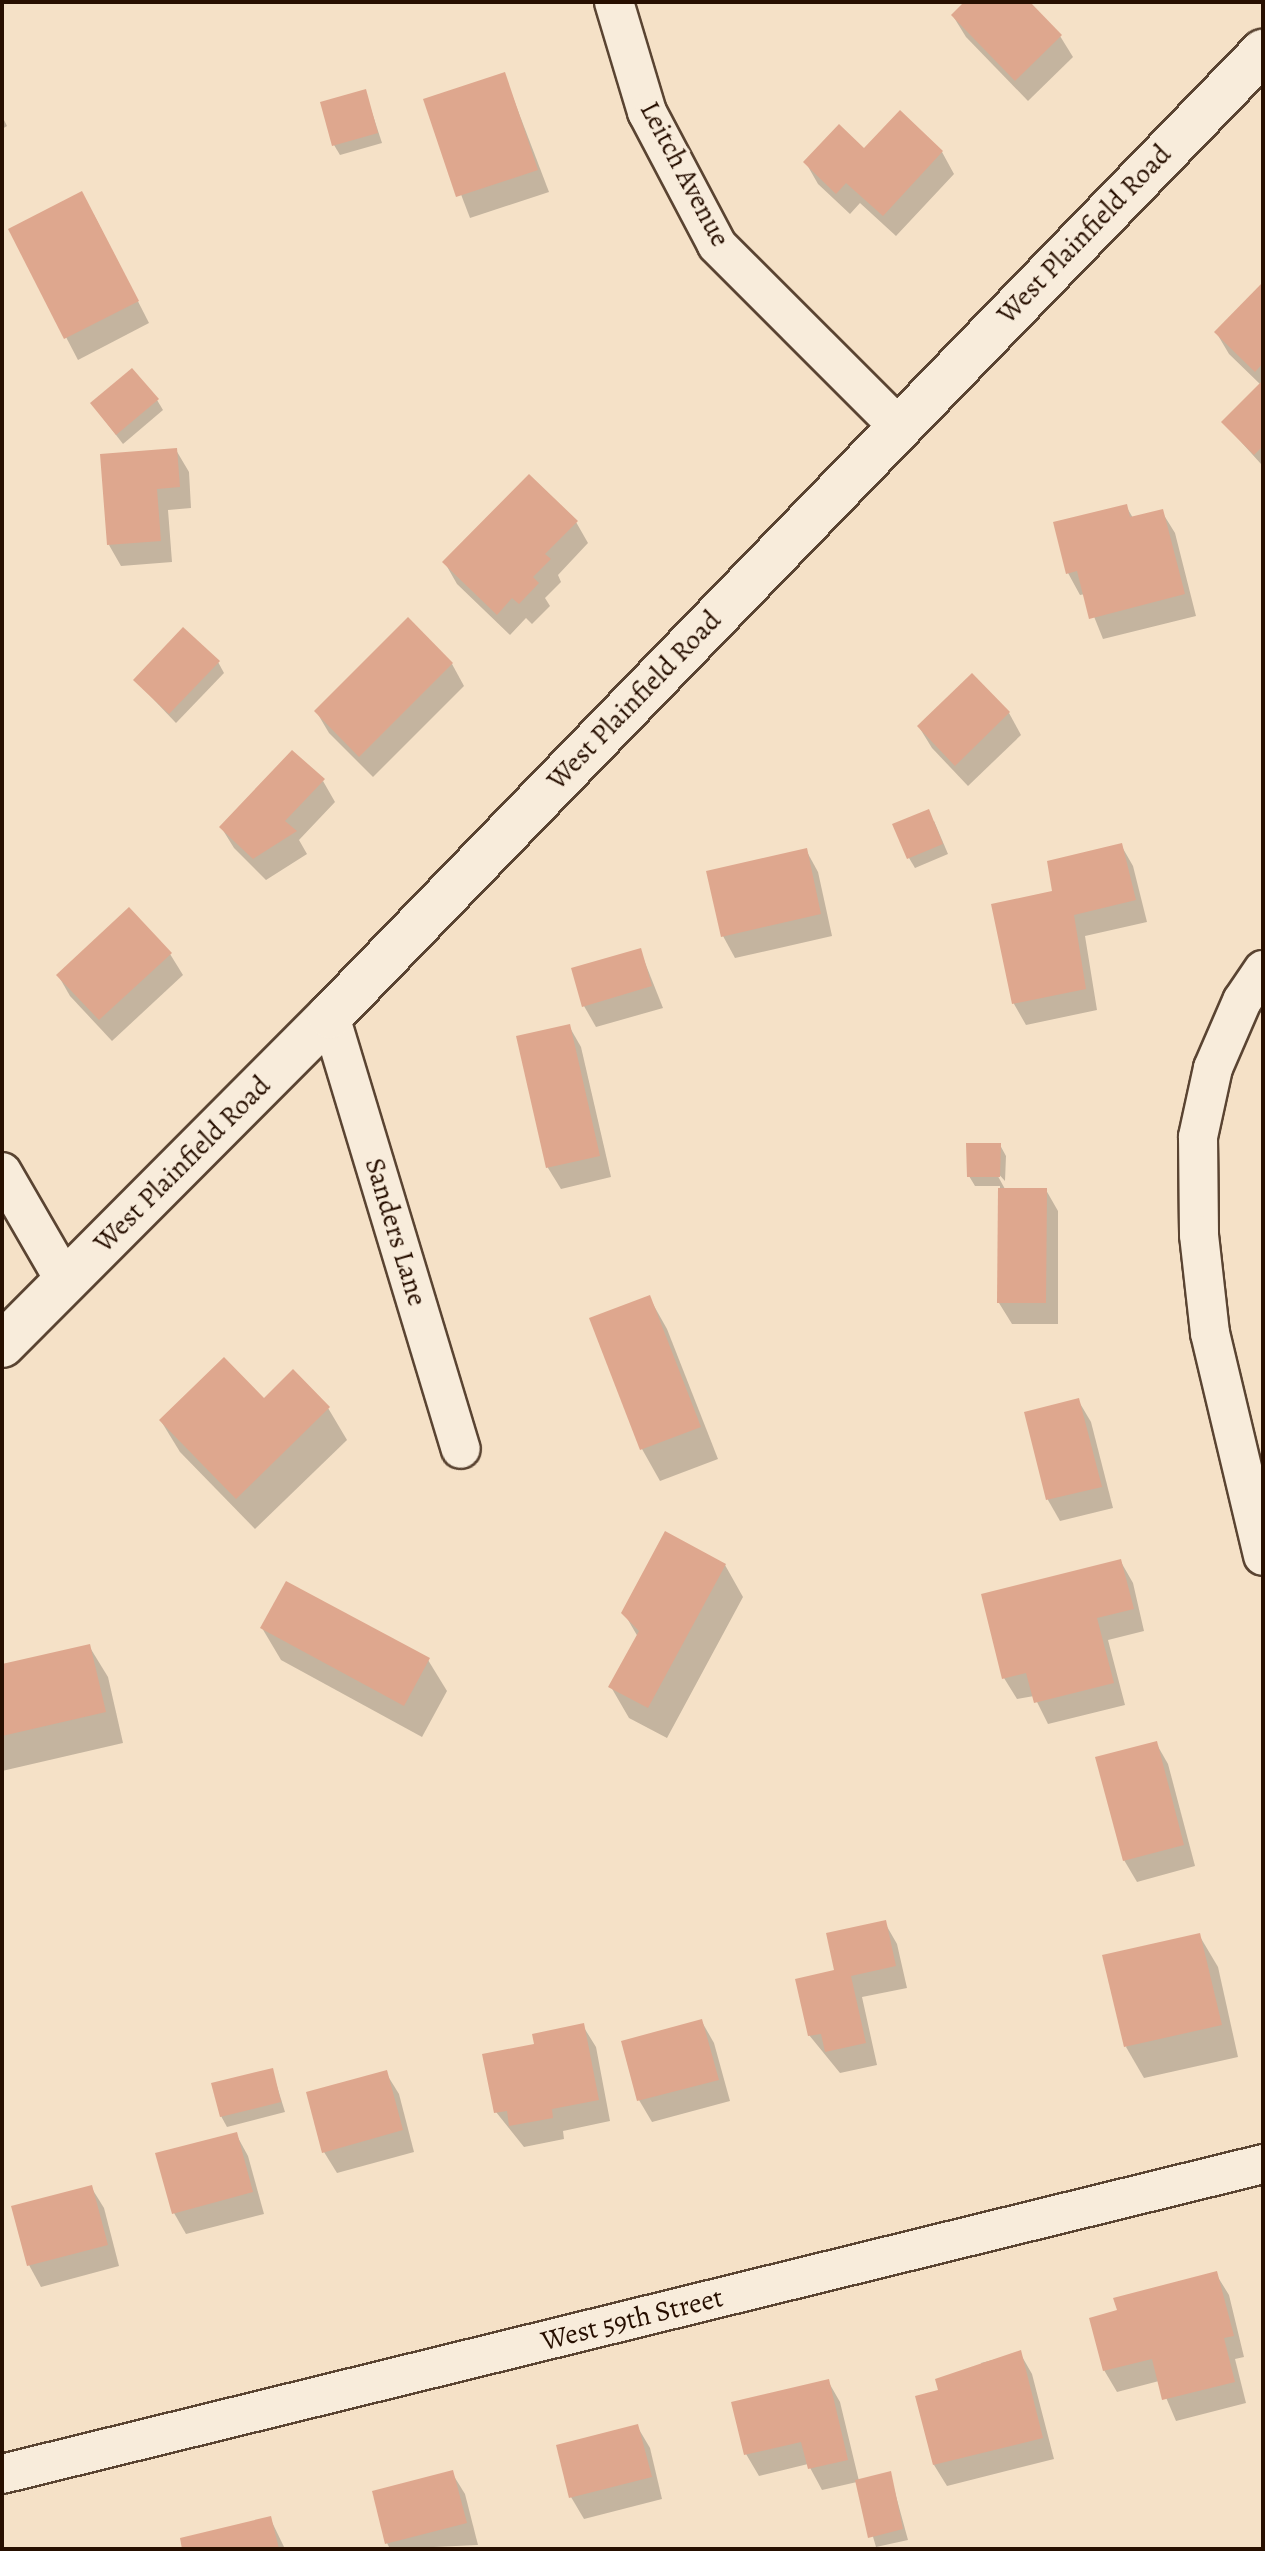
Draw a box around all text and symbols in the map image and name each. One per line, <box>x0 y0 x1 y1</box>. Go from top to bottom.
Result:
street label: Leitch Avenue <box>633 96 737 252</box>
street label: West Plainfield Road <box>990 138 1178 330</box>
street label: West Plainfield Road <box>540 604 728 796</box>
street label: West Plainfield Road <box>87 1069 277 1259</box>
street label: Sanders Lane <box>358 1154 434 1310</box>
street label: West 59th Street <box>538 2280 726 2358</box>

